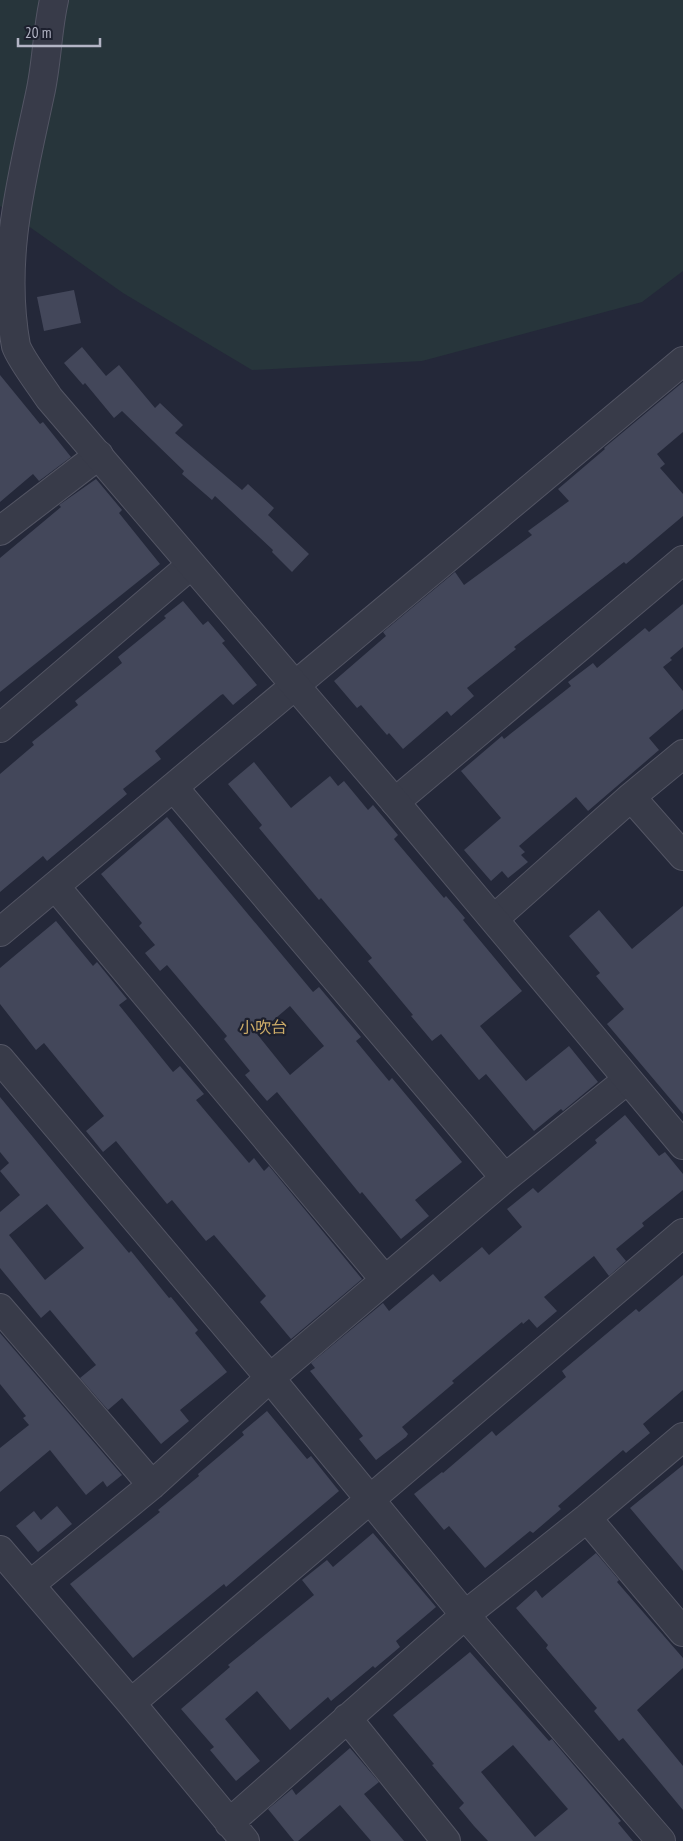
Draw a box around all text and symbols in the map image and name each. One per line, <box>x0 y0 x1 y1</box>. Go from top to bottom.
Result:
scale bar <box>18 15 100 47</box>
text: 20 m <box>25 23 51 42</box>
district label: 小吹台 <box>239 1017 287 1037</box>

